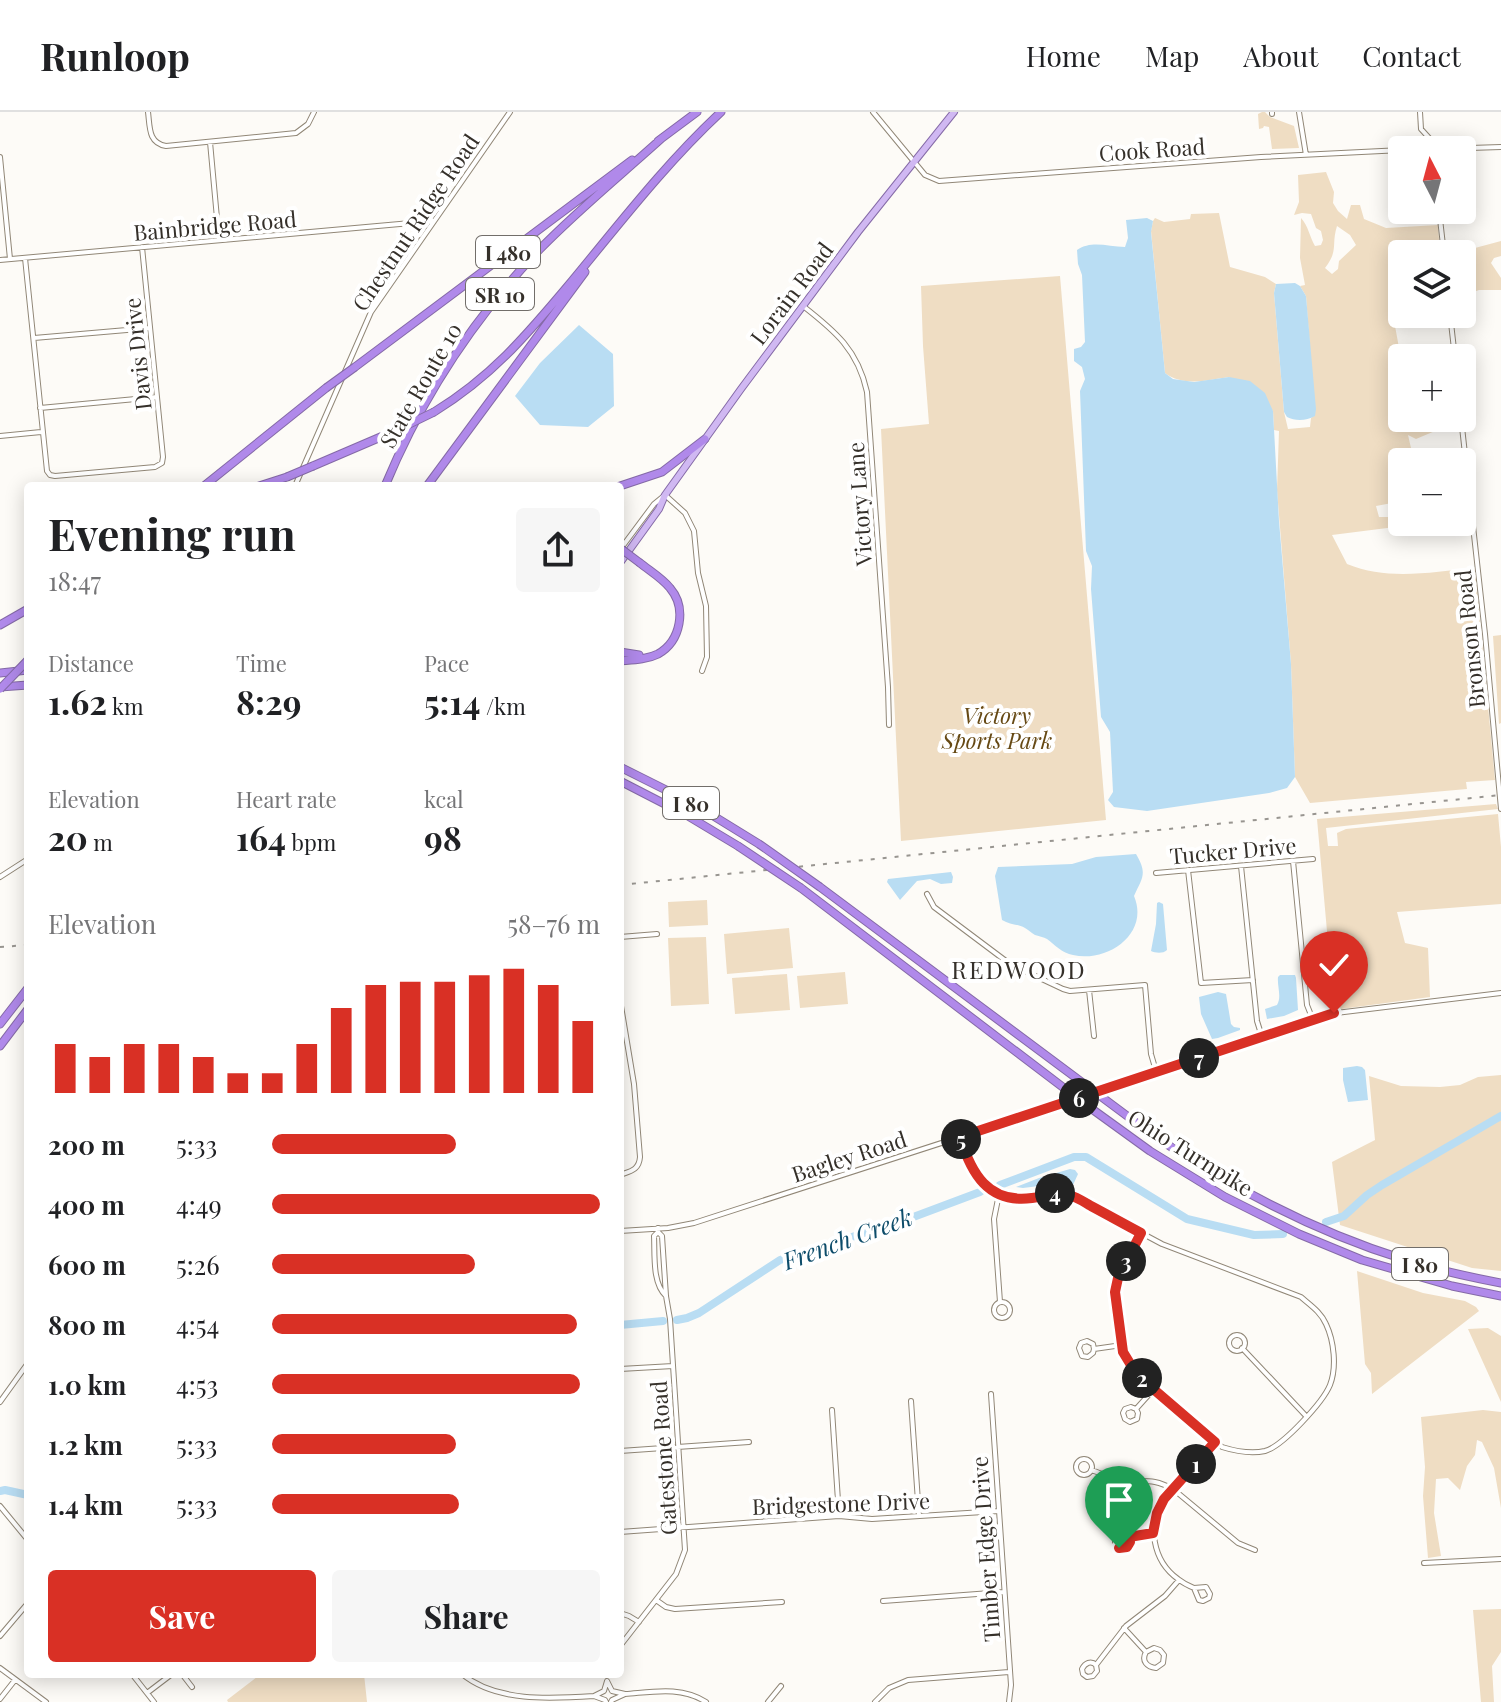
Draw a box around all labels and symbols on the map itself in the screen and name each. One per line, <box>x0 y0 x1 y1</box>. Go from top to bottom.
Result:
street label: Chestnut Ridge Road <box>345 128 485 316</box>
street label: Cook Road <box>1098 130 1206 168</box>
north arrow <box>1388 136 1476 224</box>
street label: Bainbridge Road <box>132 203 298 247</box>
road number: I 480 <box>476 236 540 268</box>
street label: Lorain Road <box>743 236 839 350</box>
road number: SR 10 <box>466 278 534 310</box>
street label: Davis Drive <box>116 296 158 412</box>
street label: State Route 10 <box>372 317 468 453</box>
street label: Victory Lane <box>840 441 878 568</box>
street label: Bronson Road <box>1447 568 1491 710</box>
park label: Victory Sports Park <box>941 700 1052 755</box>
road number: I 80 <box>663 787 719 819</box>
street label: Tucker Drive <box>1169 830 1297 870</box>
pin <box>1300 931 1368 1013</box>
district label: REDWOOD <box>951 953 1087 985</box>
pin: 7 <box>1179 1038 1219 1078</box>
pin: 6 <box>1059 1078 1099 1118</box>
street label: Ohio Turnpike <box>1123 1102 1259 1202</box>
pin: 5 <box>941 1119 981 1159</box>
street label: Bagley Road <box>788 1123 911 1189</box>
pin: 4 <box>1035 1173 1075 1213</box>
water label: French Creek <box>777 1200 916 1277</box>
pin: 3 <box>1106 1241 1146 1281</box>
road number: I 80 <box>1392 1248 1448 1280</box>
pin: 2 <box>1122 1358 1162 1398</box>
street label: Gatestone Road <box>643 1380 683 1536</box>
pin: 1 <box>1176 1444 1216 1484</box>
street label: Timber Edge Drive <box>964 1455 1006 1643</box>
pin <box>1085 1466 1153 1548</box>
street label: Bridgestone Drive <box>751 1485 931 1521</box>

